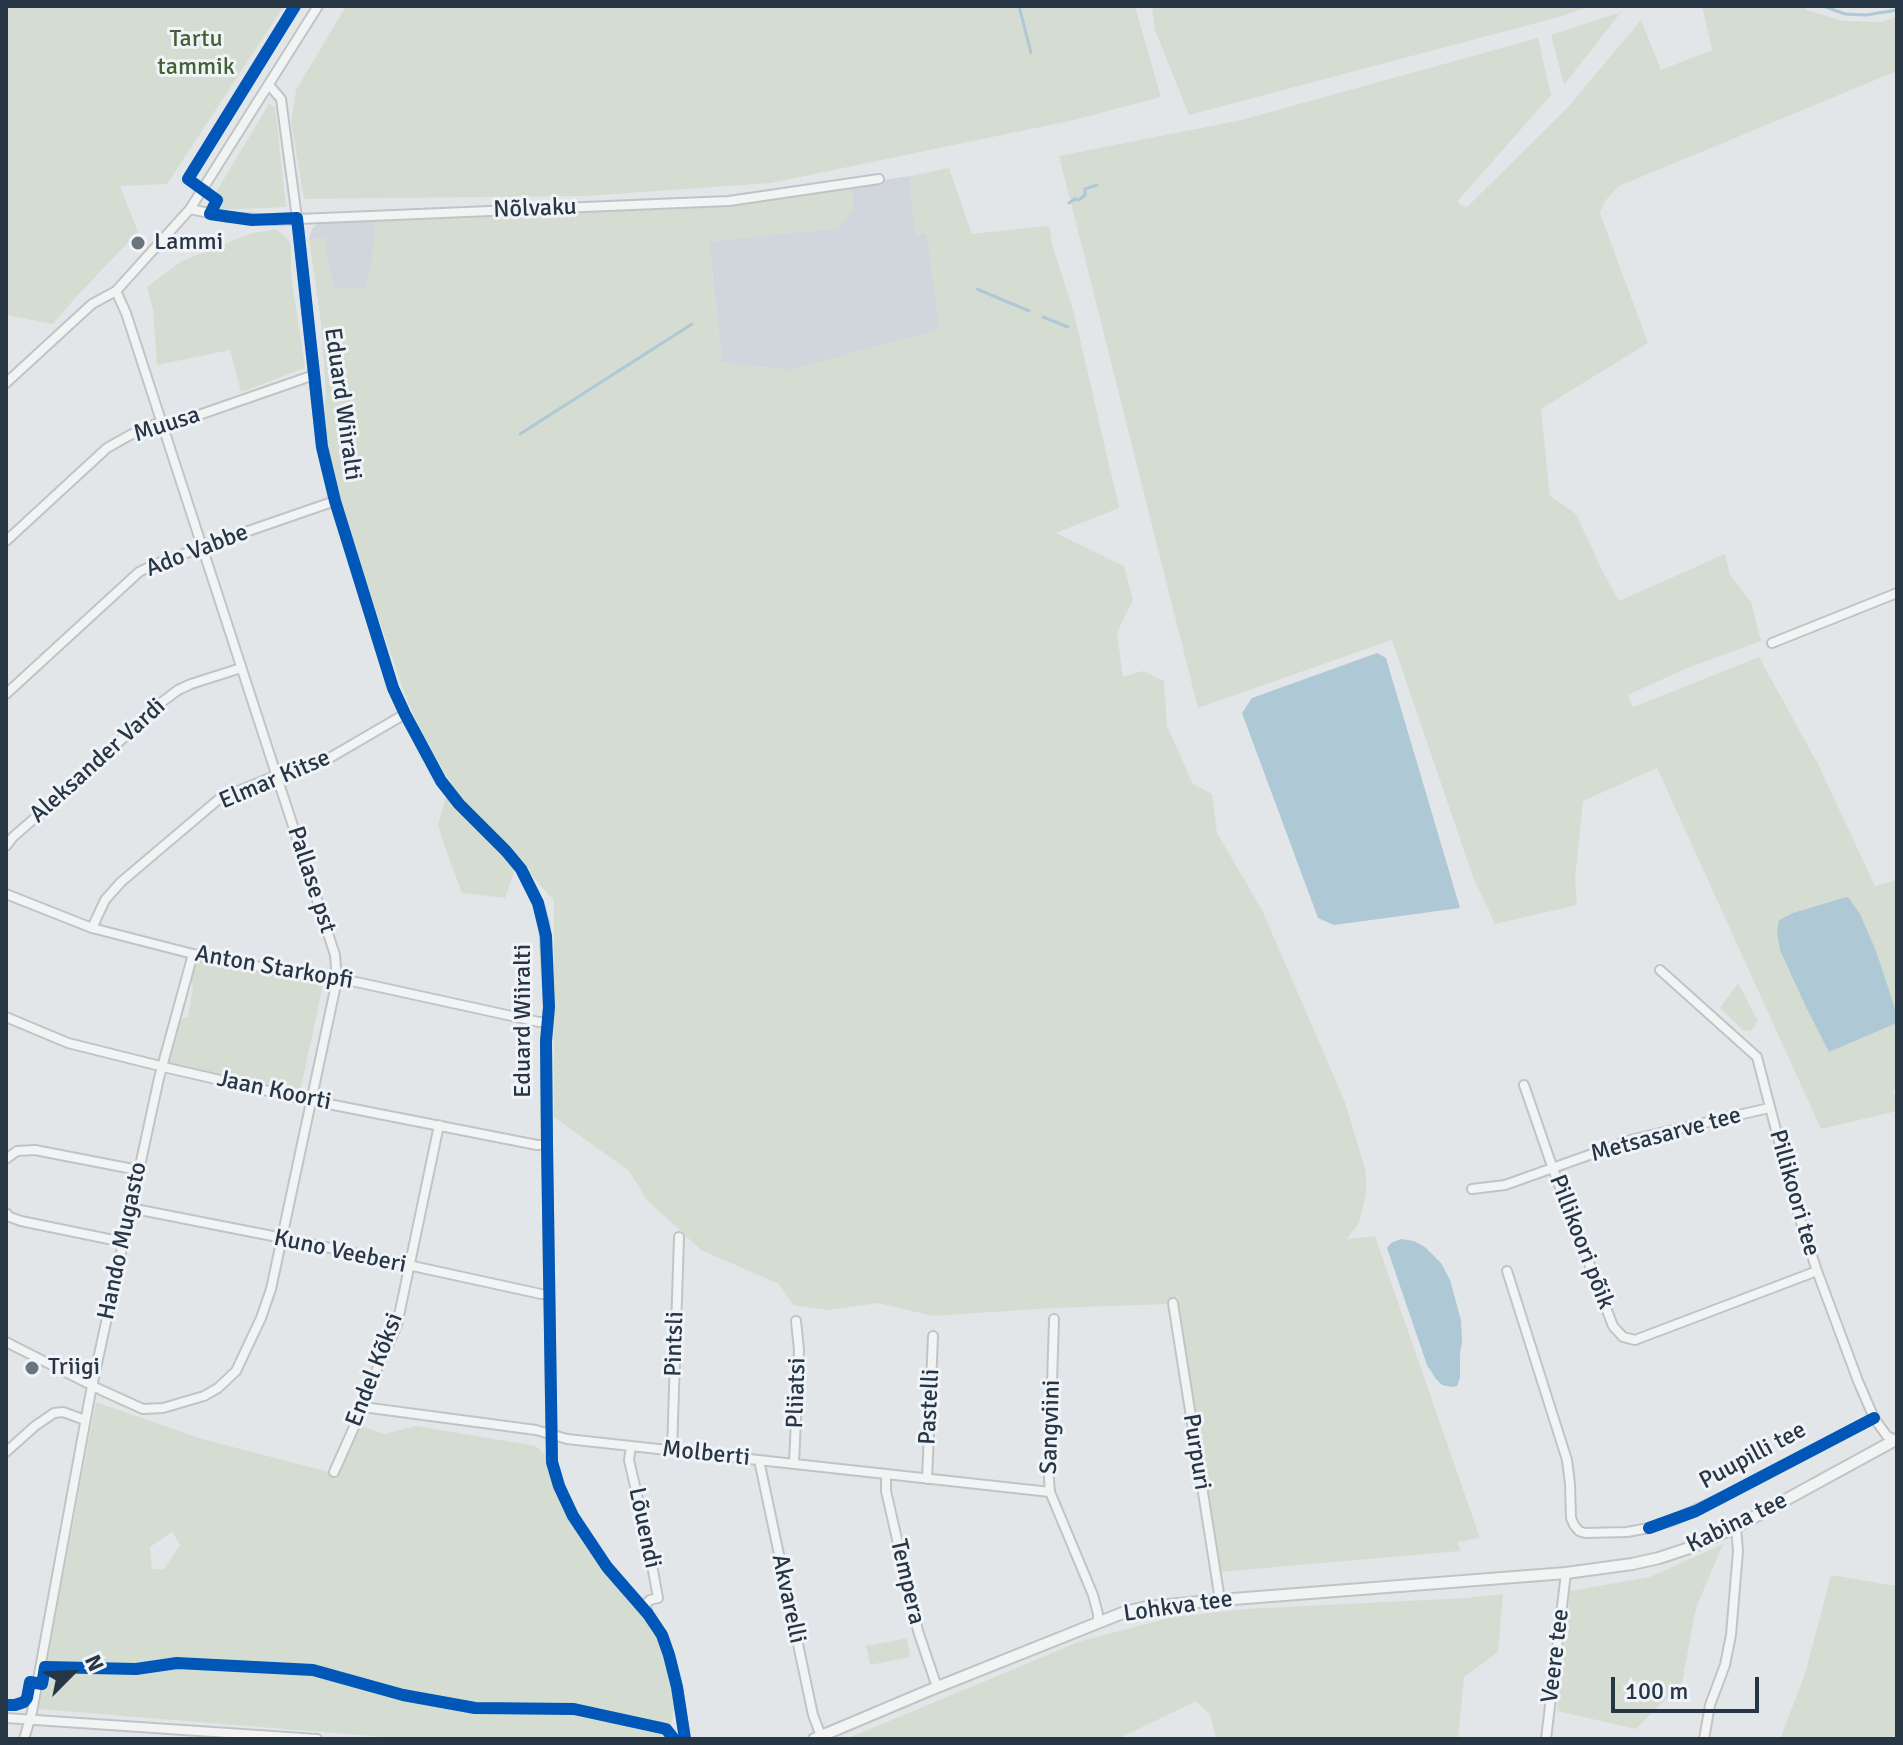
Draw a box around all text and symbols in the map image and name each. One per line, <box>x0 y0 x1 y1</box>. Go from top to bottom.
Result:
park label: Tartu tammik <box>157 26 235 82</box>
street label: Nõlvaku <box>493 193 577 225</box>
place label: Lammi <box>154 229 223 257</box>
marker: Lammi <box>129 234 147 252</box>
street label: Eduard Wiiralti <box>317 326 367 482</box>
street label: Muusa <box>130 401 204 449</box>
street label: Ado Vabbe <box>142 518 252 584</box>
street label: Aleksander Vardi <box>24 693 172 829</box>
street label: Elmar Kitse <box>215 744 335 816</box>
street label: Pallase pst <box>280 823 342 937</box>
street label: Anton Starkopfi <box>193 940 355 996</box>
street label: Eduard Wiiralti <box>510 944 538 1098</box>
street label: Jaan Koorti <box>214 1065 334 1117</box>
street label: Metsasarve tee <box>1588 1101 1744 1169</box>
street label: Pillikoori tee <box>1762 1126 1826 1260</box>
street label: Hando Mugasto <box>92 1160 154 1322</box>
street label: Pillikoori põik <box>1542 1171 1620 1313</box>
street label: Kuno Veeberi <box>271 1224 409 1280</box>
street label: Endel Kõksi <box>340 1309 410 1431</box>
street label: Pintsli <box>659 1311 691 1377</box>
place label: Triigi <box>48 1354 100 1382</box>
street label: Pliiatsi <box>781 1357 813 1429</box>
marker: Triigi <box>23 1359 41 1377</box>
street label: Pastelli <box>914 1368 946 1446</box>
street label: Sangviini <box>1035 1379 1067 1475</box>
street label: Purpuri <box>1176 1412 1216 1492</box>
street label: Puupilli tee <box>1695 1416 1811 1496</box>
street label: Molberti <box>661 1435 751 1473</box>
street label: Lõuendi <box>621 1485 667 1571</box>
street label: Kabina tee <box>1682 1486 1792 1560</box>
street label: Tempera <box>883 1537 931 1627</box>
street label: Akvarelli <box>765 1552 811 1646</box>
street label: Lohkva tee <box>1122 1585 1234 1629</box>
street label: Veere tee <box>1536 1607 1576 1705</box>
north arrow <box>32 1633 112 1713</box>
text: N <box>79 1651 110 1676</box>
scale bar <box>1615 1661 1763 1711</box>
text: 100 m <box>1625 1676 1688 1706</box>

